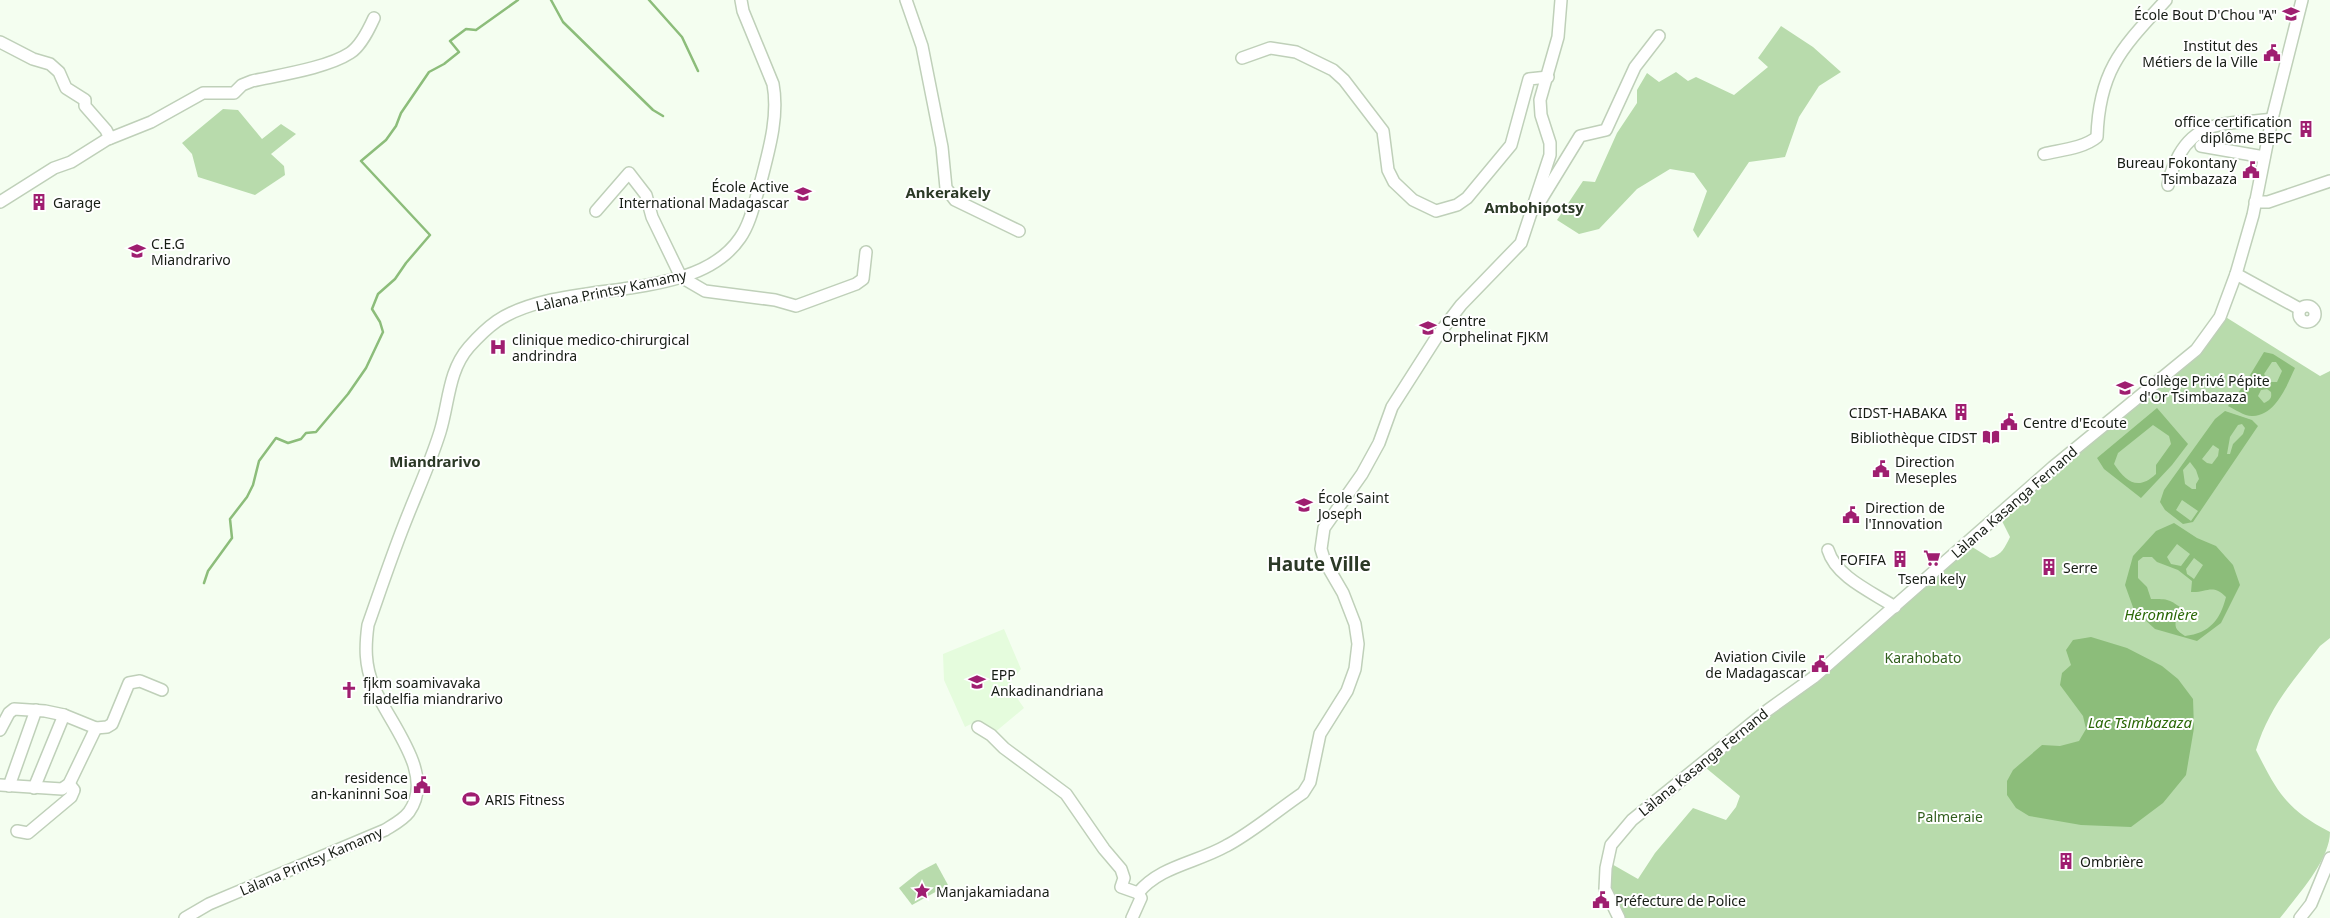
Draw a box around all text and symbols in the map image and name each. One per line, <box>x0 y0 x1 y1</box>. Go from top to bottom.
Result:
school or university icon: École Bout D'Chou "A" <box>2281 4 2301 24</box>
place label: École Bout D'Chou "A" <box>2134 5 2277 24</box>
place label: Institut des Métiers de la Ville <box>2142 36 2258 71</box>
public building icon: Institut des Métiers de la Ville <box>2262 43 2282 63</box>
place label: office certification diplôme BEPC <box>2174 112 2292 147</box>
building icon: office certification diplôme BEPC <box>2296 119 2316 139</box>
place label: Bureau Fokontany Tsimbazaza <box>2117 153 2238 188</box>
public building icon: Bureau Fokontany Tsimbazaza <box>2241 160 2261 180</box>
place label: École Active International Madagascar <box>619 177 789 212</box>
district label: Ankerakely <box>905 182 991 202</box>
school or university icon: École Active International Madagascar <box>793 184 813 204</box>
building icon: Garage <box>29 192 49 212</box>
place label: Garage <box>53 193 101 212</box>
district label: Ambohipotsy <box>1484 197 1584 217</box>
place label: C.E.G Miandrarivo <box>151 234 231 269</box>
school or university icon: C.E.G Miandrarivo <box>127 241 147 261</box>
street label: Làlana Printsy Kamamy <box>534 265 689 315</box>
place label: Centre Orphelinat FJKM <box>1442 311 1549 346</box>
school or university icon: Centre Orphelinat FJKM <box>1418 318 1438 338</box>
place label: clinique medico-chirurgical andrindra <box>512 330 689 365</box>
hospital icon: clinique medico-chirurgical andrindra <box>488 337 508 357</box>
place label: Collège Privé Pépite d'Or Tsimbazaza <box>2139 371 2270 406</box>
school or university icon: Collège Privé Pépite d'Or Tsimbazaza <box>2115 378 2135 398</box>
building icon: CIDST-HABAKA <box>1951 402 1971 422</box>
place label: CIDST-HABAKA <box>1849 403 1947 422</box>
public building icon: Centre d'Ecoute <box>1999 412 2019 432</box>
place label: Centre d'Ecoute <box>2023 413 2127 432</box>
library icon: Bibliothèque CIDST <box>1981 427 2001 447</box>
place label: Bibliothèque CIDST <box>1850 428 1977 447</box>
street label: Làlana Kasanga Fernand <box>1947 442 2081 562</box>
district label: Miandrarivo <box>389 451 481 471</box>
place label: Direction Meseples <box>1895 452 1957 487</box>
public building icon: Direction Meseples <box>1871 459 1891 479</box>
place label: École Saint Joseph <box>1316 488 1389 523</box>
school or university icon: École Saint Joseph <box>1294 495 1314 515</box>
place label: Direction de l'Innovation <box>1865 498 1945 533</box>
public building icon: Direction de l'Innovation <box>1841 505 1861 525</box>
supermarket icon: Tsena kely <box>1922 548 1942 568</box>
building icon: FOFIFA <box>1890 549 1910 569</box>
place label: FOFIFA <box>1840 550 1886 569</box>
district label: Haute Ville <box>1267 551 1371 577</box>
building icon: Serre <box>2039 557 2059 577</box>
place label: Serre <box>2063 558 2098 577</box>
place label: Tsena kely <box>1898 569 1967 588</box>
water label: Héronnière <box>2124 604 2198 624</box>
place label: Aviation Civile de Madagascar <box>1705 647 1806 682</box>
park label: Karahobato <box>1885 648 1962 667</box>
public building icon: Aviation Civile de Madagascar <box>1810 654 1830 674</box>
place label: EPP Ankadinandriana <box>991 665 1104 700</box>
school or university icon: EPP Ankadinandriana <box>967 672 987 692</box>
place label: fjkm soamivavaka filadelfia miandrarivo <box>363 673 503 708</box>
church icon: fjkm soamivavaka filadelfia miandrarivo <box>339 680 359 700</box>
street label: Làlana Kasanga Fernand <box>1634 704 1772 820</box>
water label: Lac Tsimbazaza <box>2088 712 2193 732</box>
place label: residence an-kaninni Soa <box>311 768 408 803</box>
public building icon: residence an-kaninni Soa <box>412 775 432 795</box>
sports icon: ARIS Fitness <box>461 789 481 809</box>
place label: ARIS Fitness <box>485 790 565 809</box>
park label: Palmeraie <box>1917 807 1983 826</box>
street label: Làlana Printsy Kamamy <box>237 822 386 900</box>
building icon: Ombrière <box>2056 851 2076 871</box>
place label: Ombrière <box>2080 852 2143 871</box>
place icon: Manjakamiadana <box>912 881 932 901</box>
place label: Manjakamiadana <box>936 882 1050 901</box>
public building icon: Préfecture de Police <box>1591 890 1611 910</box>
place label: Préfecture de Police <box>1615 891 1746 910</box>

